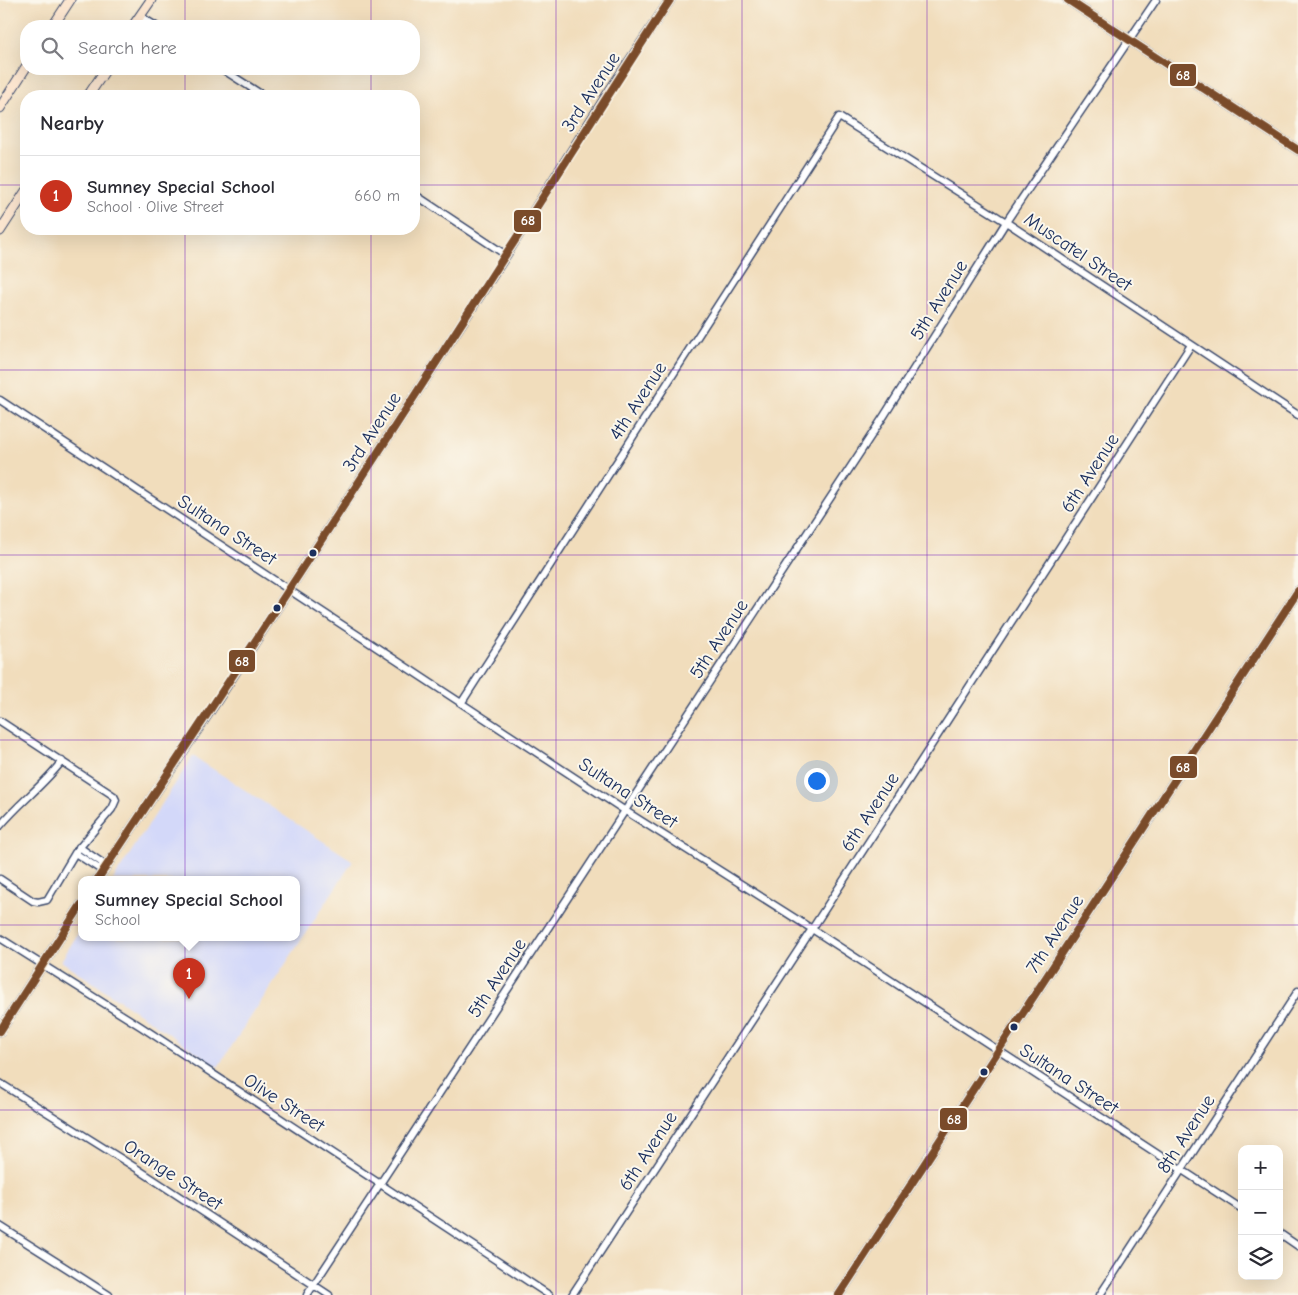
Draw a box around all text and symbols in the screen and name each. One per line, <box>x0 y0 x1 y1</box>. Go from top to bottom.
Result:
search box <box>20 20 420 75</box>
icon: search <box>38 34 66 62</box>
text: Search here <box>78 37 177 59</box>
street label: 3rd Avenue <box>557 48 625 136</box>
line badge: 68 <box>1169 63 1197 87</box>
text: 68 <box>1176 67 1190 84</box>
text: Nearby <box>40 111 104 135</box>
text: Sumney Special School <box>87 176 275 198</box>
text: 1 <box>53 187 59 205</box>
text: 660 m <box>354 187 400 205</box>
text: School · Olive Street <box>87 198 223 216</box>
street label: Muscatel Street <box>1020 208 1136 296</box>
line badge: 68 <box>513 209 542 233</box>
text: 68 <box>521 212 535 229</box>
street label: 5th Avenue <box>906 256 972 344</box>
street label: 4th Avenue <box>605 358 671 444</box>
street label: 3rd Avenue <box>338 388 406 476</box>
street label: 6th Avenue <box>1056 429 1124 517</box>
street label: Sultana Street <box>174 490 281 570</box>
unlabelled marker <box>308 548 318 558</box>
street label: 5th Avenue <box>685 595 753 683</box>
unlabelled marker <box>272 603 282 613</box>
line badge: 68 <box>228 649 256 673</box>
text: 68 <box>235 653 249 670</box>
street label: Sultana Street <box>575 753 682 833</box>
line badge: 68 <box>1169 755 1198 779</box>
text: 68 <box>1176 759 1190 776</box>
your location <box>804 768 830 794</box>
street label: 6th Avenue <box>836 768 904 856</box>
popup <box>78 876 300 941</box>
text: Sumney Special School <box>95 889 283 911</box>
street label: 7th Avenue <box>1022 891 1088 977</box>
text: School <box>95 911 141 929</box>
street label: 5th Avenue <box>463 934 531 1022</box>
pin: 1 <box>173 958 205 999</box>
unlabelled marker <box>1009 1022 1019 1032</box>
street label: Sultana Street <box>1016 1039 1123 1119</box>
unlabelled marker <box>979 1067 989 1077</box>
street label: Olive Street <box>240 1069 329 1138</box>
street label: 8th Avenue <box>1152 1090 1220 1178</box>
street label: 6th Avenue <box>614 1107 682 1195</box>
line badge: 68 <box>939 1107 968 1131</box>
text: 68 <box>947 1111 961 1128</box>
street label: Orange Street <box>120 1135 227 1215</box>
map controls <box>1238 1145 1283 1280</box>
button: + <box>1238 1145 1283 1190</box>
button: − <box>1238 1190 1283 1235</box>
button: layers <box>1238 1235 1283 1280</box>

